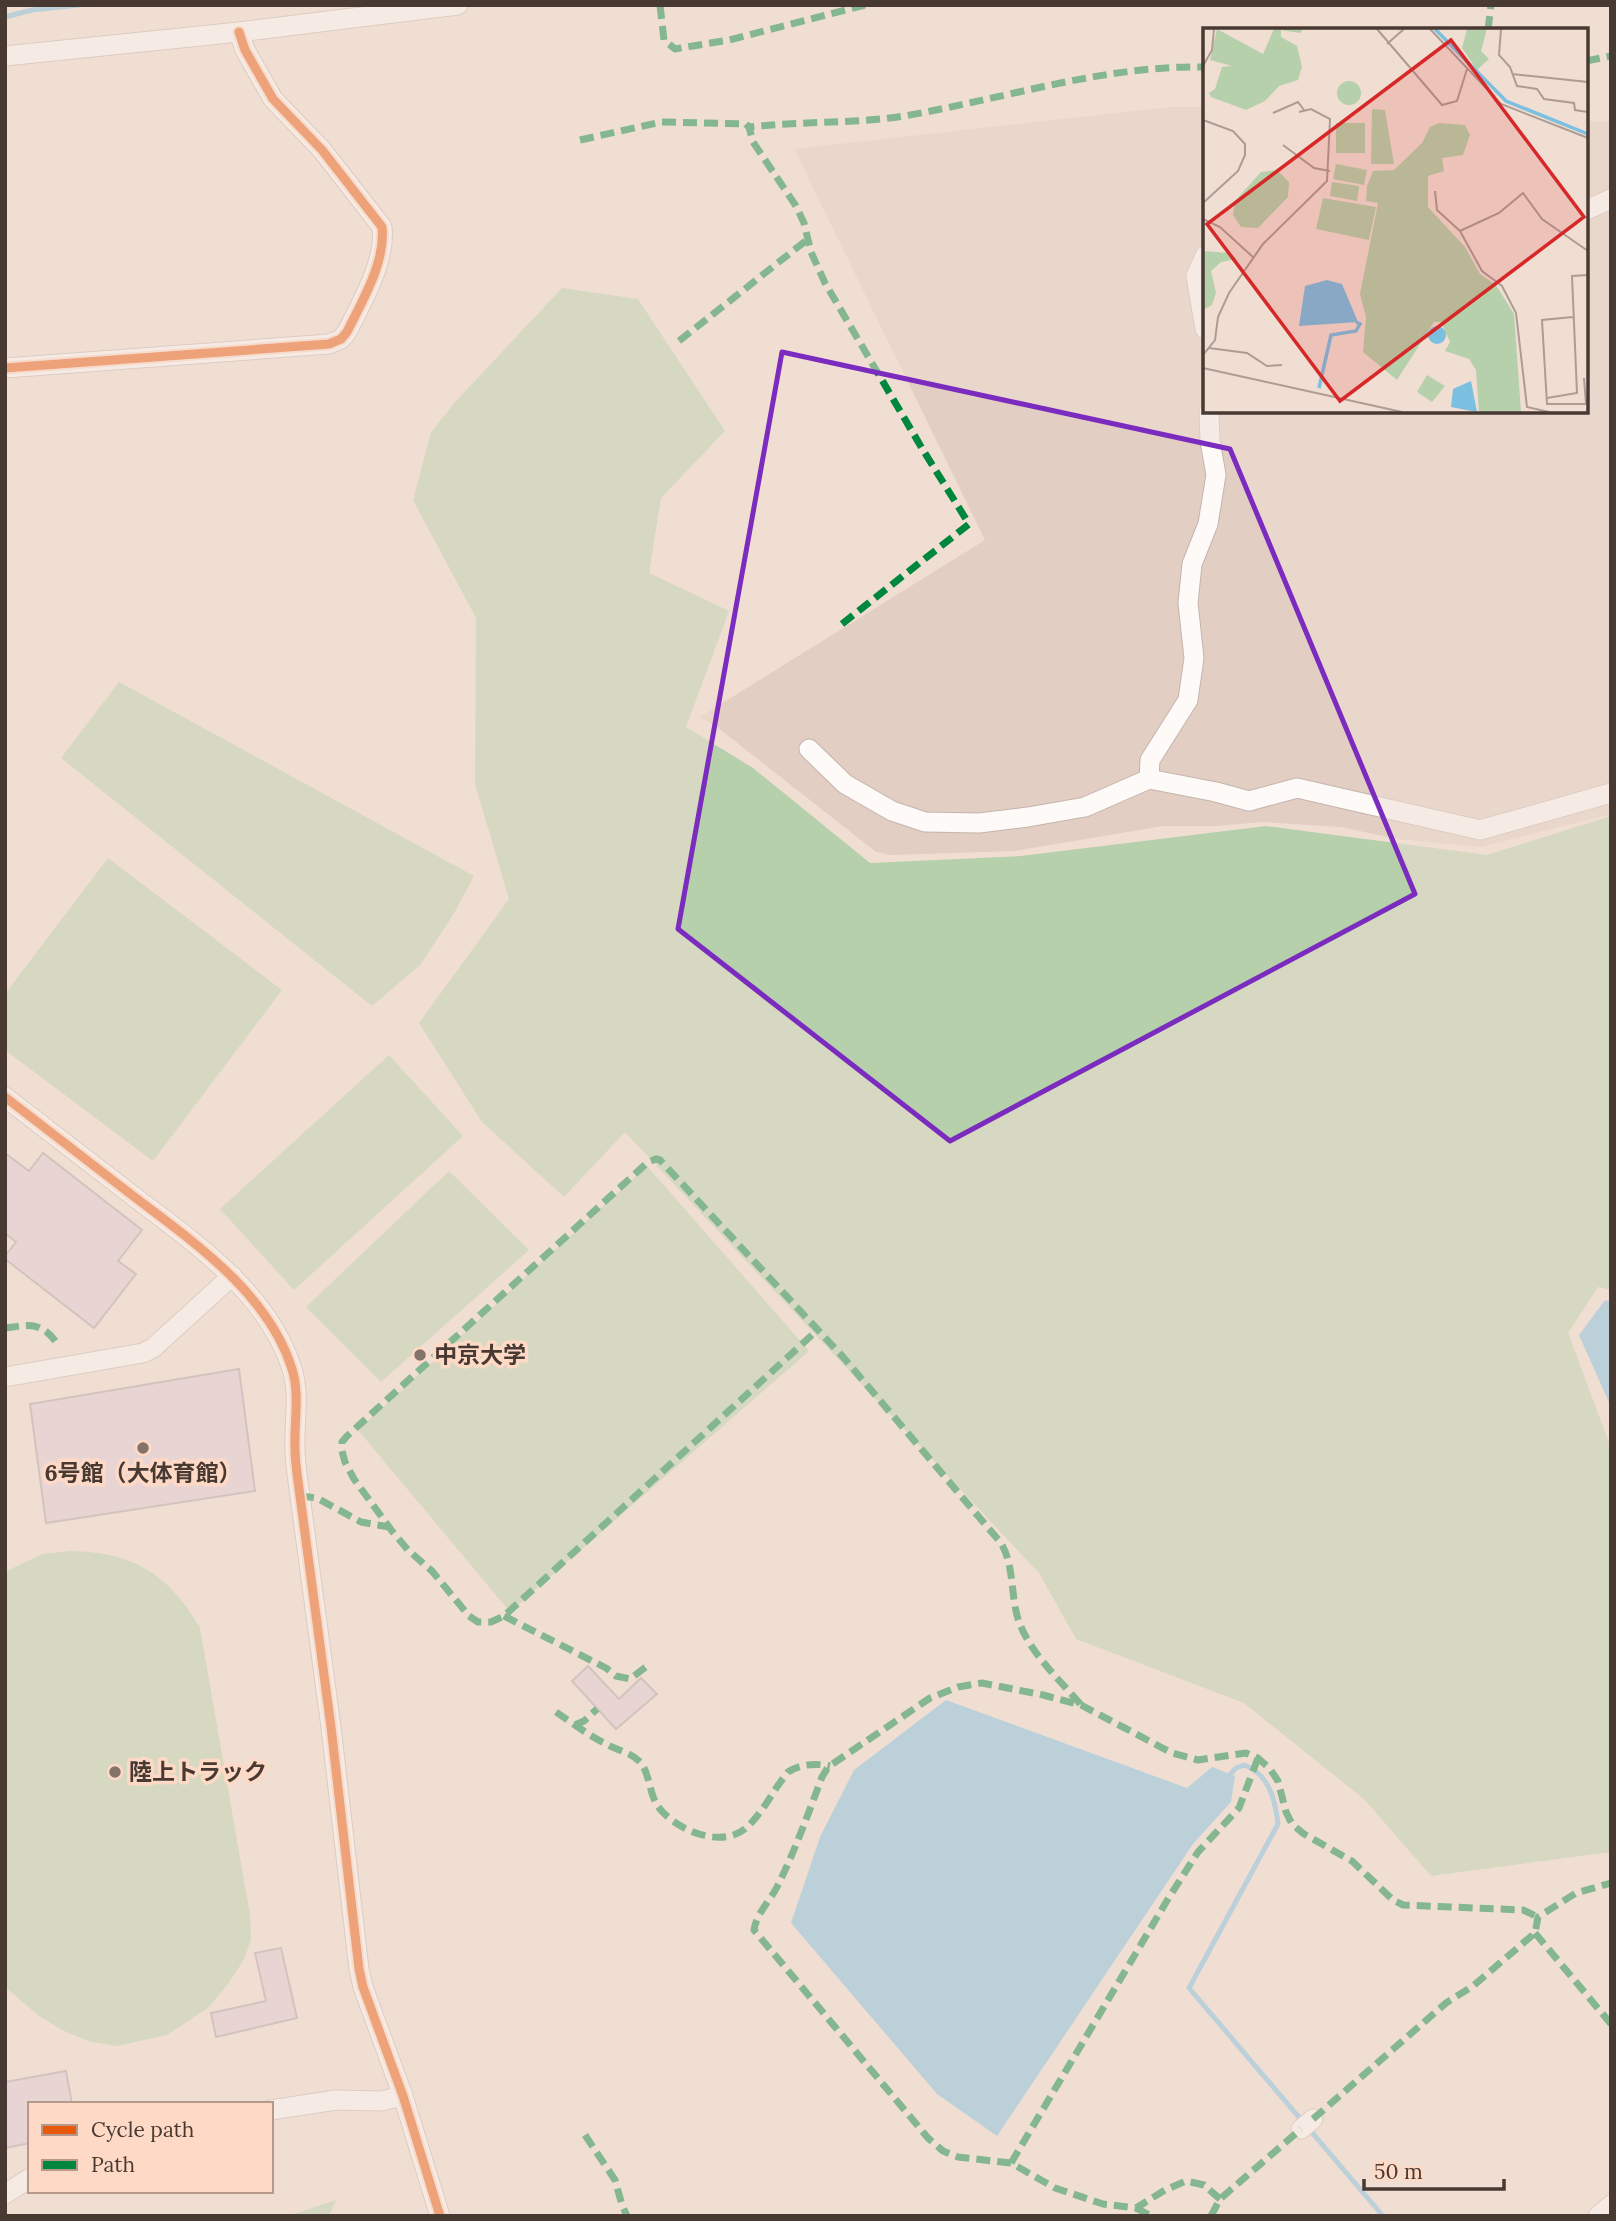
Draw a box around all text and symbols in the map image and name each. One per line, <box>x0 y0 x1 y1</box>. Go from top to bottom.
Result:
inset map <box>1203 28 1588 413</box>
place label: 中京大学 <box>434 1340 526 1369</box>
marker: 中京大学 <box>412 1347 428 1363</box>
marker: 6号館（大体育館） <box>135 1440 151 1456</box>
place label: 6号館（大体育館） <box>44 1458 242 1487</box>
place label: 陸上トラック <box>129 1757 267 1786</box>
marker: 陸上トラック <box>107 1764 123 1780</box>
legend <box>28 2102 273 2193</box>
text: Cycle path <box>91 2116 194 2143</box>
scale bar <box>1364 2148 1504 2192</box>
text: Path <box>91 2151 135 2178</box>
text: 50 m <box>1374 2158 1423 2185</box>

